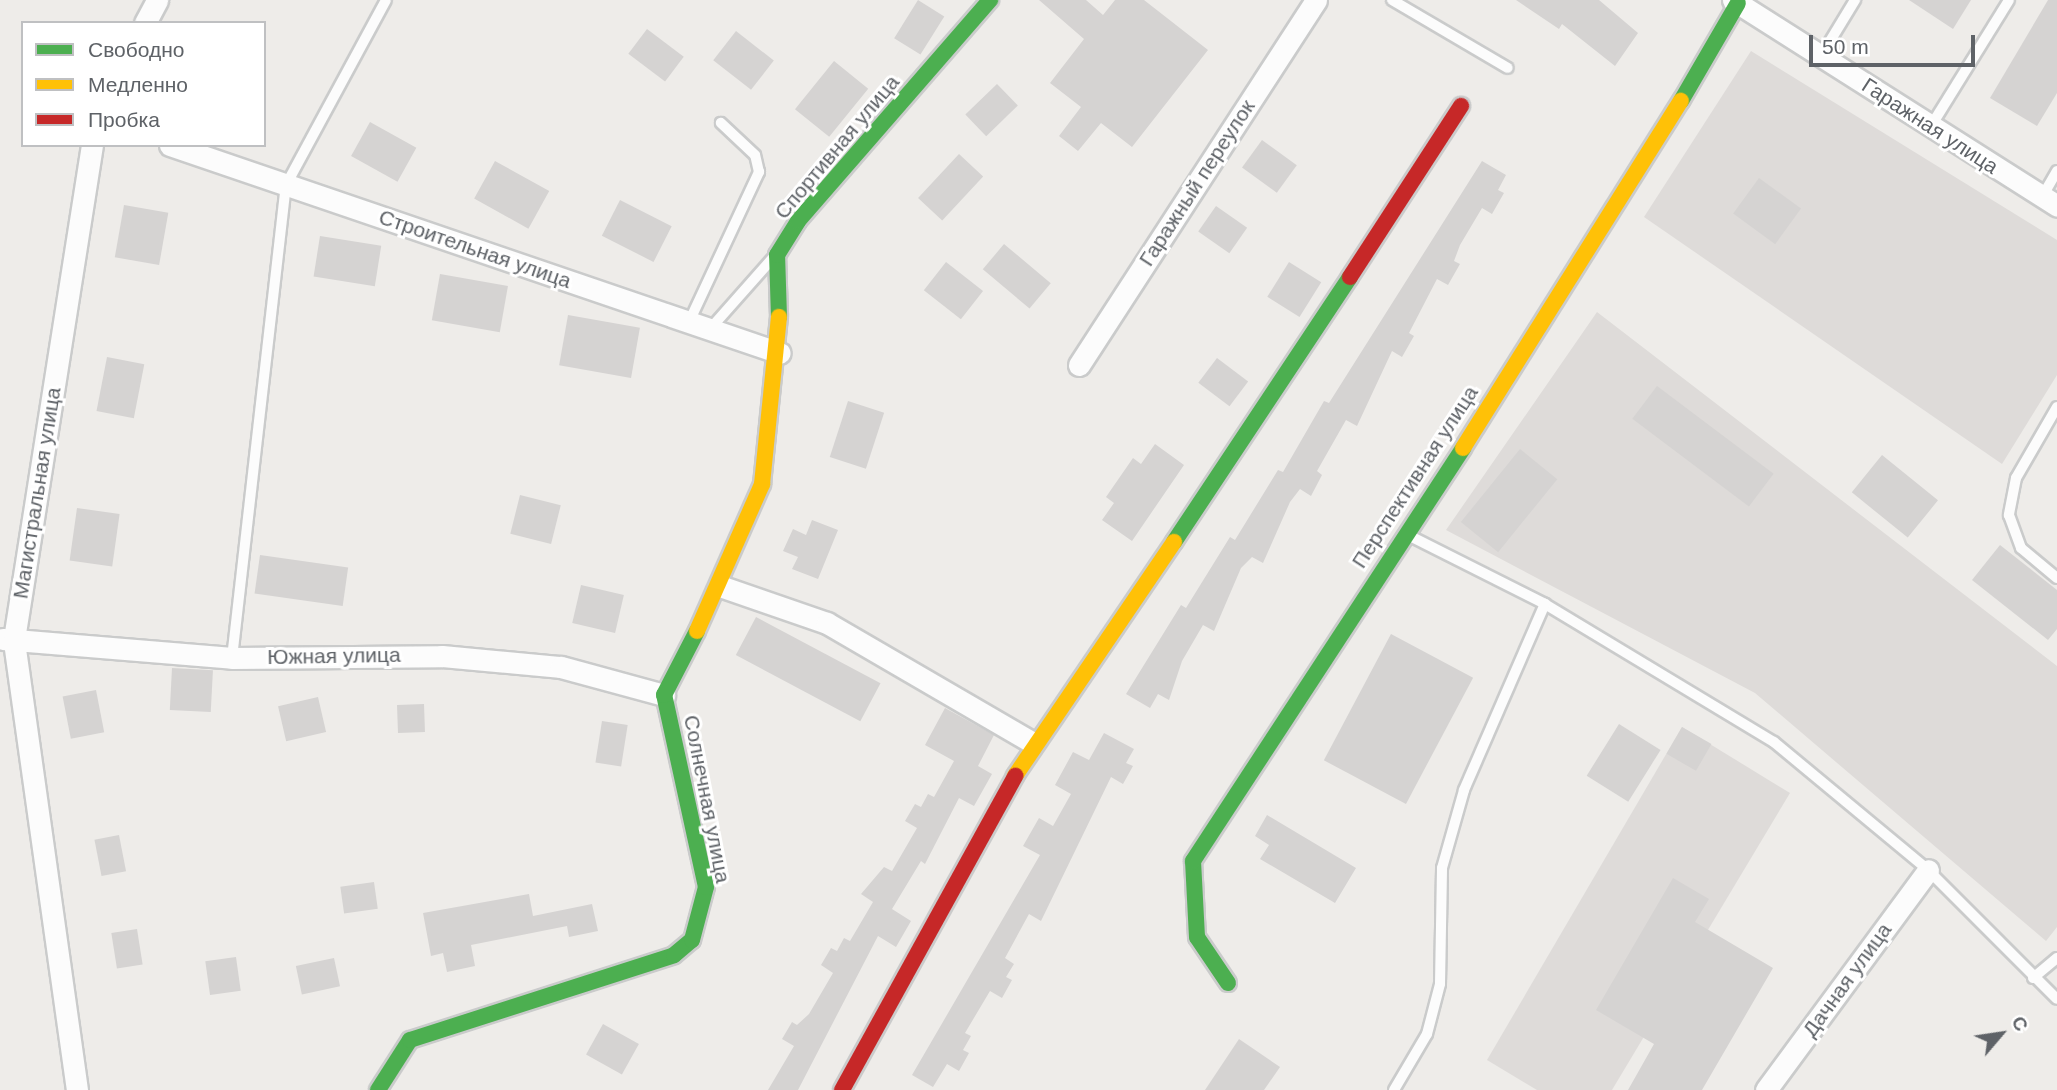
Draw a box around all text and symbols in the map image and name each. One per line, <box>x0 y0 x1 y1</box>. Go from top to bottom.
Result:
legend <box>21 21 266 147</box>
scale bar <box>1812 21 1978 65</box>
text: 50 m <box>1822 35 1869 58</box>
text: Свободно <box>88 38 185 61</box>
street label: Спортивная улица <box>769 70 905 224</box>
text: Медленно <box>88 73 188 96</box>
street label: Гаражная улица <box>1857 73 2003 179</box>
street label: Гаражный переулок <box>1134 95 1260 271</box>
text: Пробка <box>88 108 160 131</box>
street label: Строительная улица <box>376 204 574 294</box>
street label: Перспективная улица <box>1347 381 1483 573</box>
street label: Магистральная улица <box>8 386 66 600</box>
street label: Южная улица <box>267 642 401 670</box>
street label: Солнечная улица <box>678 713 736 885</box>
street label: Дачная улица <box>1797 918 1897 1042</box>
north arrow <box>1966 999 2036 1069</box>
text: С <box>2007 1012 2032 1035</box>

